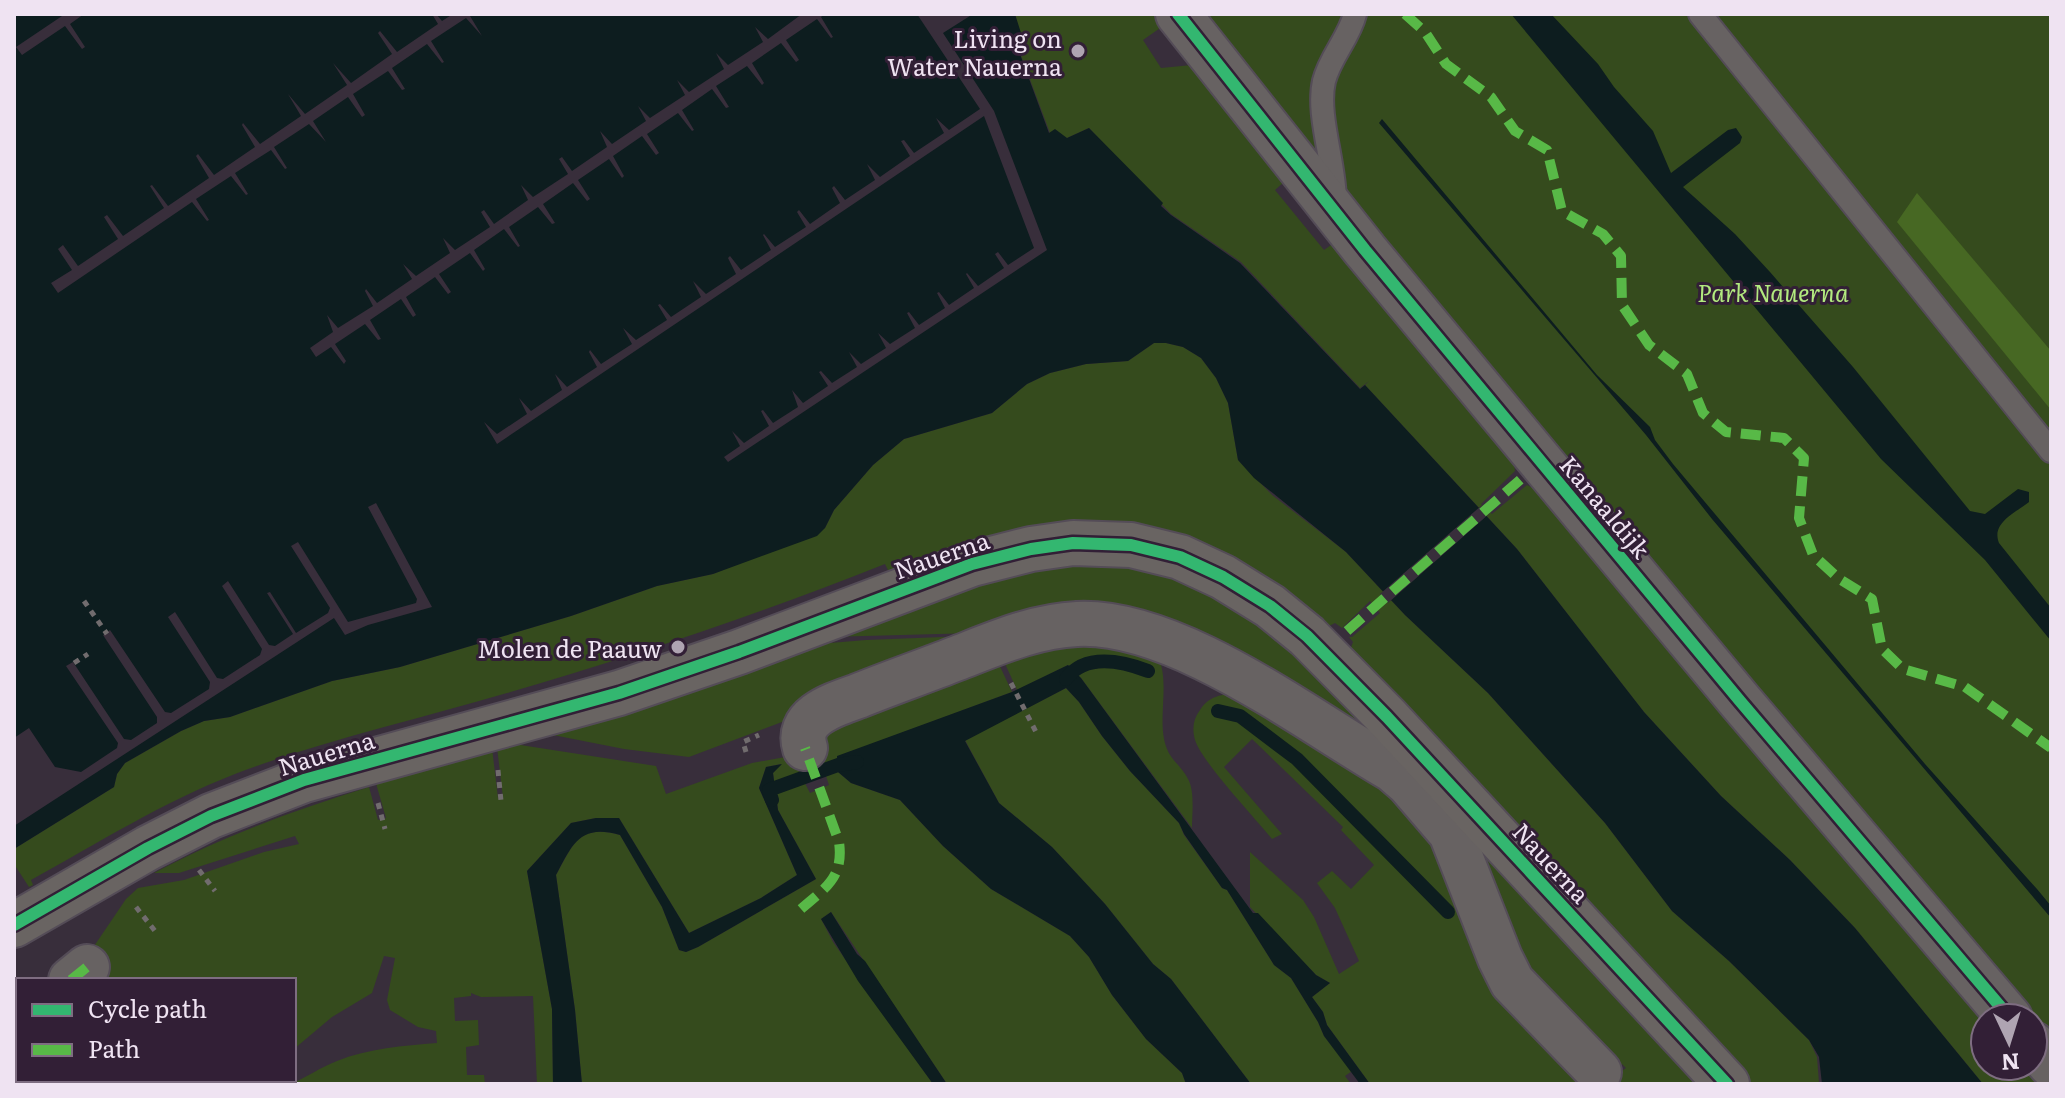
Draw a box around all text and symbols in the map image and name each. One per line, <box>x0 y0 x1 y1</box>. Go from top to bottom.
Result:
place label: Living on Water Nauerna <box>887 20 1062 83</box>
marker: Living on Water Nauerna <box>1069 42 1087 60</box>
park label: Park Nauerna <box>1697 274 1849 309</box>
street label: Kanaaldijk <box>1553 447 1660 565</box>
street label: Nauerna <box>889 521 993 587</box>
place label: Molen de Paauw <box>477 630 662 665</box>
marker: Molen de Paauw <box>669 638 687 656</box>
street label: Nauerna <box>274 721 378 783</box>
street label: Nauerna <box>1506 814 1599 910</box>
legend <box>16 978 296 1082</box>
text: Cycle path <box>88 990 207 1025</box>
north arrow <box>1969 1002 2049 1082</box>
text: Path <box>88 1030 140 1065</box>
text: N <box>2000 1046 2021 1081</box>

